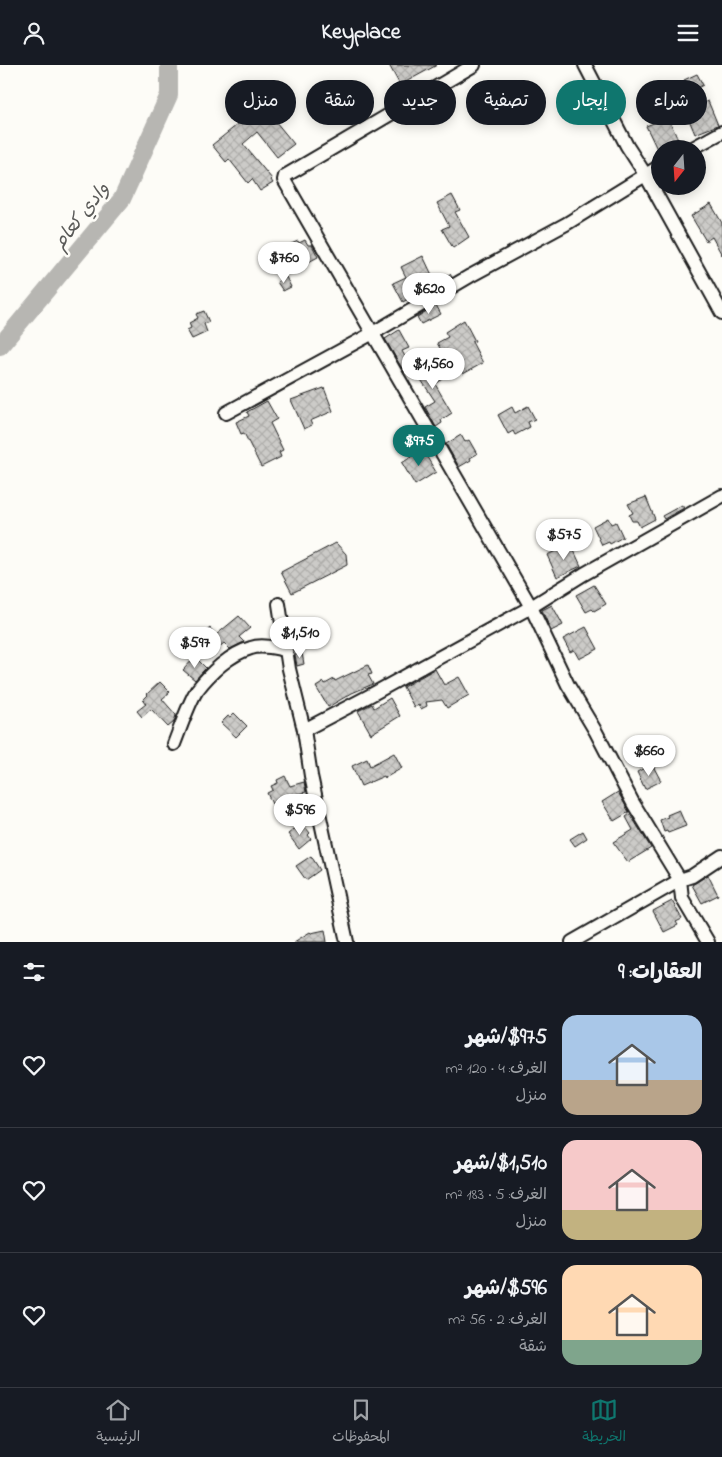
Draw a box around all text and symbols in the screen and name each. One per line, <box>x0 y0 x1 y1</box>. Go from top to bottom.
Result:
text: Keyplace <box>321 17 401 49</box>
icon: person <box>20 19 48 47</box>
icon: menu <box>674 19 702 47</box>
chip: منزل <box>225 80 296 125</box>
chip: شقة <box>306 80 374 125</box>
chip: جديد <box>384 80 456 125</box>
chip: تصفية <box>466 80 546 125</box>
chip: إيجار <box>556 80 626 125</box>
chip: شراء <box>636 80 707 125</box>
north arrow <box>651 140 706 195</box>
map controls <box>651 140 706 195</box>
water label: وادي كعام <box>47 177 117 256</box>
pin: $760 <box>254 241 314 284</box>
text: $760 <box>269 246 299 270</box>
pin: $620 <box>399 273 459 315</box>
text: $620 <box>413 277 445 301</box>
pin: $1,560 <box>392 347 474 390</box>
text: $1,560 <box>413 352 453 376</box>
pin: $975 <box>389 425 449 467</box>
text: $975 <box>404 429 434 453</box>
pin: $575 <box>534 519 594 561</box>
text: $575 <box>547 523 581 547</box>
pin: $1,510 <box>259 617 341 659</box>
text: $1,510 <box>281 621 319 645</box>
pin: $597 <box>165 627 225 669</box>
text: $597 <box>180 631 210 655</box>
pin: $660 <box>619 735 679 777</box>
text: $660 <box>634 739 664 763</box>
pin: $596 <box>270 793 330 836</box>
text: $596 <box>285 798 315 822</box>
icon: filters <box>20 958 48 986</box>
text: العقارات: 9 <box>618 958 702 988</box>
text: $975/شهر <box>466 1023 547 1053</box>
icon: home <box>602 1035 662 1095</box>
icon: heart <box>20 1051 48 1079</box>
text: الغرف: 4 · 120 m² <box>446 1057 547 1081</box>
text: منزل <box>515 1084 547 1108</box>
text: $1,510/شهر <box>455 1149 547 1179</box>
icon: home <box>602 1160 662 1220</box>
icon: heart <box>20 1176 48 1204</box>
text: الغرف: 5 · 183 m² <box>445 1183 547 1207</box>
text: منزل <box>515 1210 547 1234</box>
text: $596/شهر <box>465 1274 547 1304</box>
icon: home <box>602 1285 662 1345</box>
icon: heart <box>20 1301 48 1329</box>
text: الغرف: 2 · 56 m² <box>448 1308 547 1332</box>
text: شقة <box>519 1335 547 1359</box>
tab: الرئيسية <box>96 1396 140 1449</box>
tab: المحفوظات <box>332 1396 390 1449</box>
tab: الخريطة <box>582 1396 626 1449</box>

